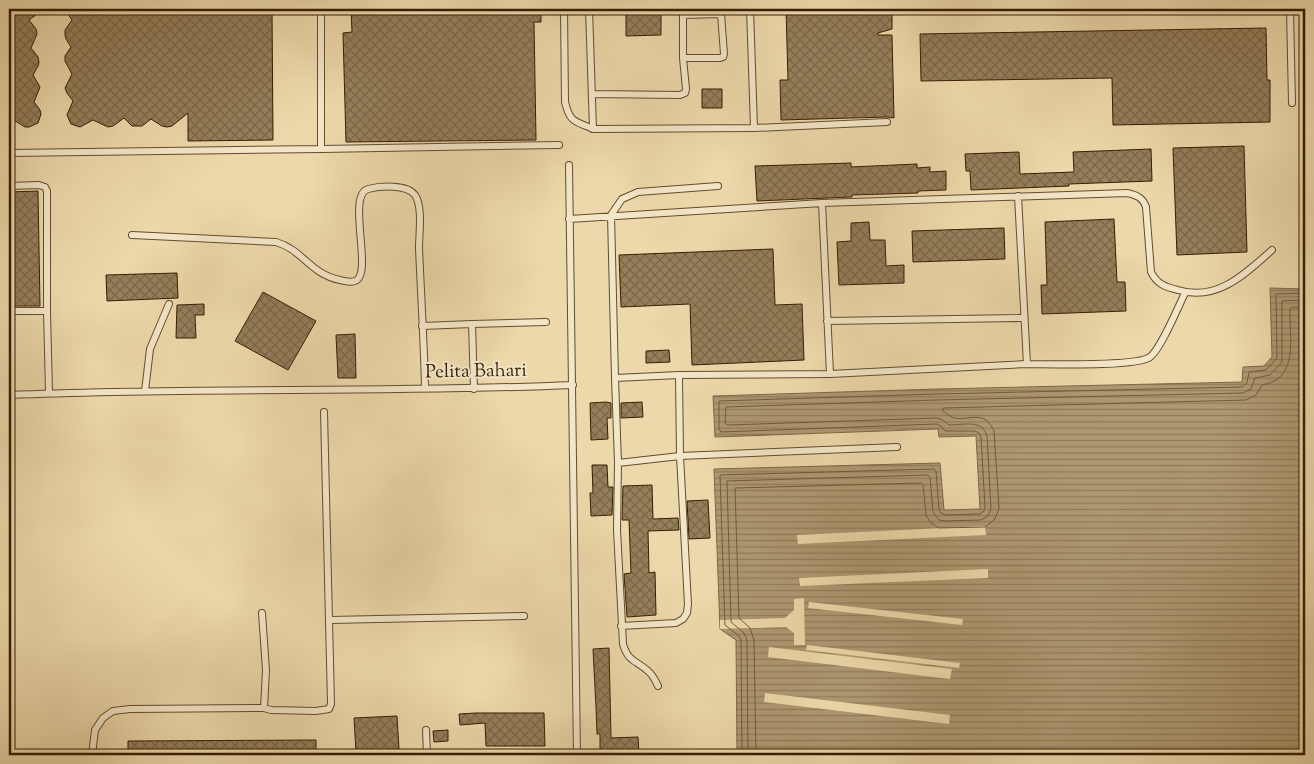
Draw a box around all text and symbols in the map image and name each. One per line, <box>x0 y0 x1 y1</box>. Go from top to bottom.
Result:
street label: Pelita Bahari <box>425 358 527 386</box>

